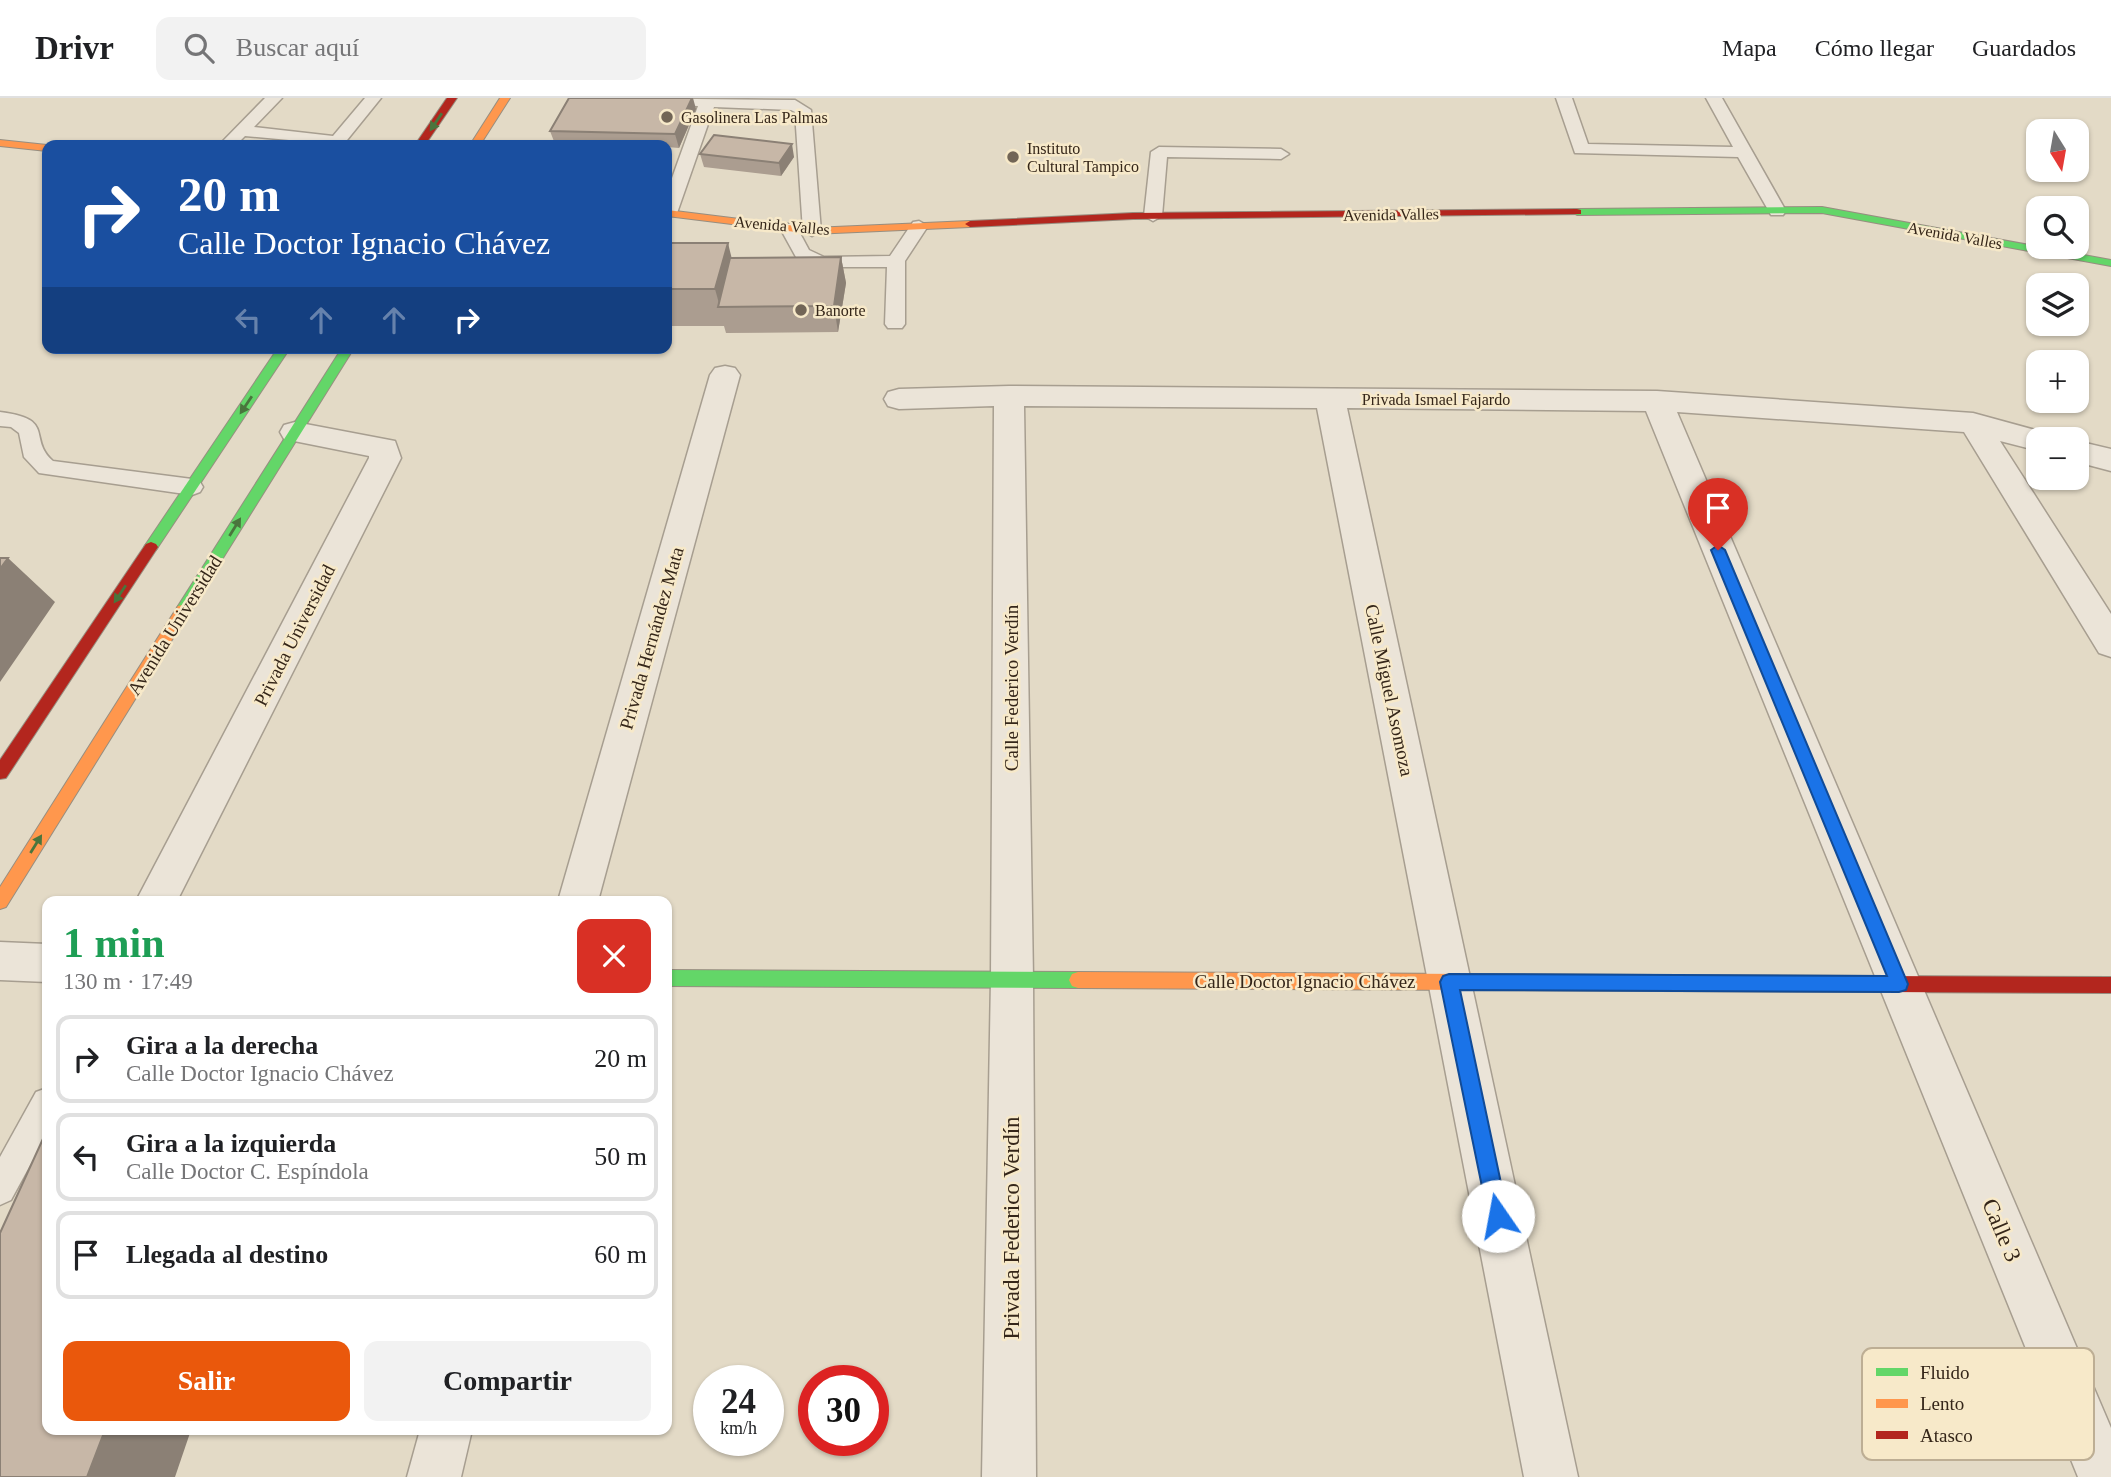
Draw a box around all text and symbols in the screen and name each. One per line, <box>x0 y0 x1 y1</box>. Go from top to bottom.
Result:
search box <box>156 17 646 80</box>
icon: search <box>180 29 218 67</box>
text: Drivr <box>35 30 114 66</box>
text: Buscar aquí <box>236 33 359 62</box>
text: Mapa <box>1722 35 1777 61</box>
text: Cómo llegar <box>1815 35 1934 61</box>
text: Guardados <box>1972 35 2076 61</box>
marker: Gasolinera Las Palmas <box>659 109 675 125</box>
place label: Gasolinera Las Palmas <box>681 109 828 126</box>
one-way arrow <box>429 113 443 131</box>
north arrow <box>2026 119 2090 182</box>
map controls <box>2026 119 2089 490</box>
place label: Instituto Cultural Tampico <box>1027 140 1139 176</box>
marker: Instituto Cultural Tampico <box>1005 149 1021 165</box>
text: 20 m <box>178 167 280 222</box>
icon: right <box>63 168 154 259</box>
button: search <box>2026 196 2089 259</box>
street label: Avenida Valles <box>1343 205 1439 224</box>
street label: Avenida Valles <box>733 213 830 238</box>
street label: Avenida Valles <box>1906 219 2004 252</box>
text: Calle Doctor Ignacio Chávez <box>178 225 550 261</box>
button: layers <box>2026 273 2089 336</box>
icon: left <box>229 301 267 339</box>
icon: ahead <box>302 301 340 339</box>
icon: ahead <box>375 301 413 339</box>
icon: right <box>448 301 486 339</box>
marker: Banorte <box>793 302 809 318</box>
place label: Banorte <box>815 302 866 319</box>
button: + <box>2026 350 2089 413</box>
street label: Privada Ismael Fajardo <box>1362 391 1510 409</box>
one-way arrow <box>239 396 253 414</box>
button: − <box>2026 427 2089 490</box>
pin <box>1688 478 1748 550</box>
icon: arrive <box>1699 489 1737 527</box>
one-way arrow <box>229 518 242 537</box>
street label: Privada Hernández Mata <box>615 544 688 732</box>
street label: Avenida Universidad <box>123 551 226 699</box>
street label: Privada Universidad <box>250 561 339 709</box>
one-way arrow <box>113 585 127 603</box>
street label: Calle Miguel Asomoza <box>1361 602 1418 779</box>
street label: Calle Federico Verdín <box>1001 604 1022 771</box>
one-way arrow <box>30 835 43 854</box>
button: close <box>577 919 651 993</box>
text: 1 min <box>63 920 165 966</box>
text: 130 m · 17:49 <box>63 969 193 994</box>
street label: Calle Doctor Ignacio Chávez <box>1194 971 1416 992</box>
text: Gira a la derecha <box>126 1031 318 1060</box>
icon: right <box>67 1040 105 1078</box>
text: 20 m <box>594 1044 647 1073</box>
text: Calle Doctor Ignacio Chávez <box>126 1061 394 1086</box>
street label: Privada Federico Verdín <box>999 1116 1024 1340</box>
text: Gira a la izquierda <box>126 1129 336 1158</box>
icon: left <box>67 1138 105 1176</box>
text: 50 m <box>594 1142 647 1171</box>
text: Calle Doctor C. Espíndola <box>126 1159 369 1184</box>
position arrow <box>1461 1179 1535 1253</box>
street label: Calle 3 <box>1977 1195 2026 1265</box>
icon: arrive <box>67 1236 105 1274</box>
text: Llegada al destino <box>126 1240 328 1269</box>
text: 60 m <box>594 1240 647 1269</box>
button: Salir <box>63 1341 350 1421</box>
button: Compartir <box>364 1341 651 1421</box>
legend <box>1862 1348 2094 1460</box>
text: Fluido <box>1920 1362 1970 1383</box>
speed limit sign: 30 <box>798 1365 889 1456</box>
text: 24 <box>721 1382 756 1421</box>
text: Lento <box>1920 1393 1964 1414</box>
text: km/h <box>720 1418 757 1438</box>
text: Atasco <box>1920 1425 1973 1446</box>

